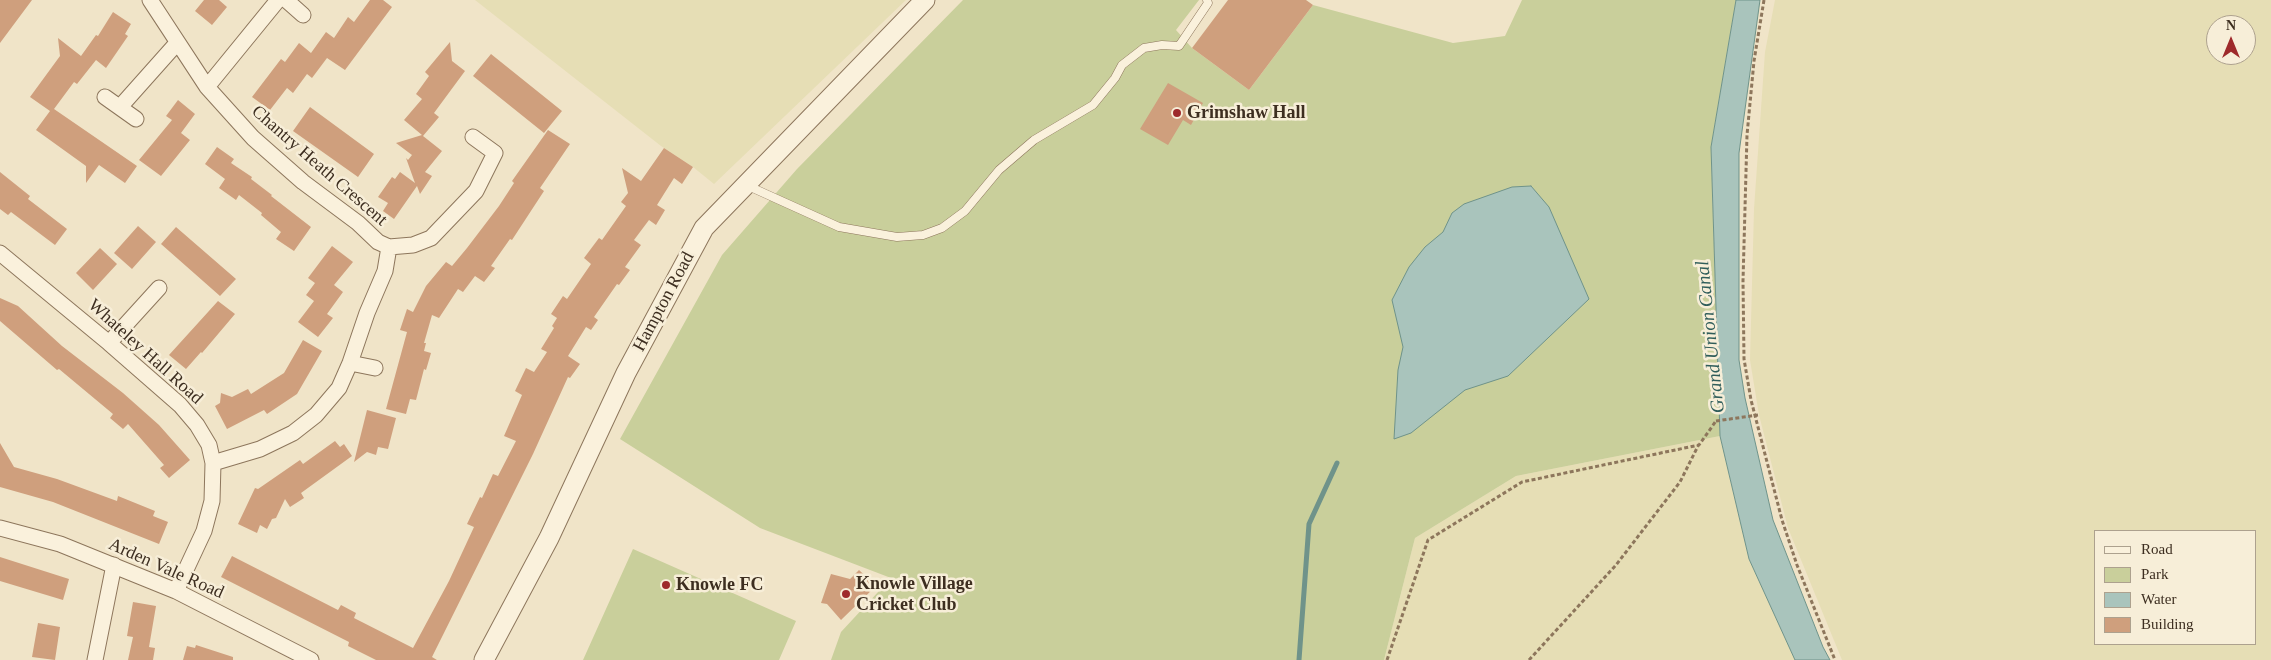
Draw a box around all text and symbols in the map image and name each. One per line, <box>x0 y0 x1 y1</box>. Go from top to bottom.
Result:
north arrow <box>2206 15 2256 65</box>
text: N <box>2226 18 2236 33</box>
street label: Chantry Heath Crescent <box>247 101 391 231</box>
place label: Grimshaw Hall <box>1187 102 1306 124</box>
marker: Grimshaw Hall <box>1171 107 1183 119</box>
street label: Hampton Road <box>629 249 699 355</box>
water label: Grand Union Canal <box>1692 260 1730 414</box>
street label: Whateley Hall Road <box>83 295 207 409</box>
legend <box>2094 530 2256 645</box>
street label: Arden Vale Road <box>105 534 227 604</box>
text: Road <box>2141 541 2173 557</box>
text: Park <box>2141 566 2169 582</box>
place label: Knowle Village Cricket Club <box>856 573 973 616</box>
place label: Knowle FC <box>676 574 763 596</box>
marker: Knowle FC <box>660 579 672 591</box>
marker: Knowle Village Cricket Club <box>840 588 852 600</box>
text: Water <box>2141 591 2176 607</box>
text: Building <box>2141 616 2194 632</box>

